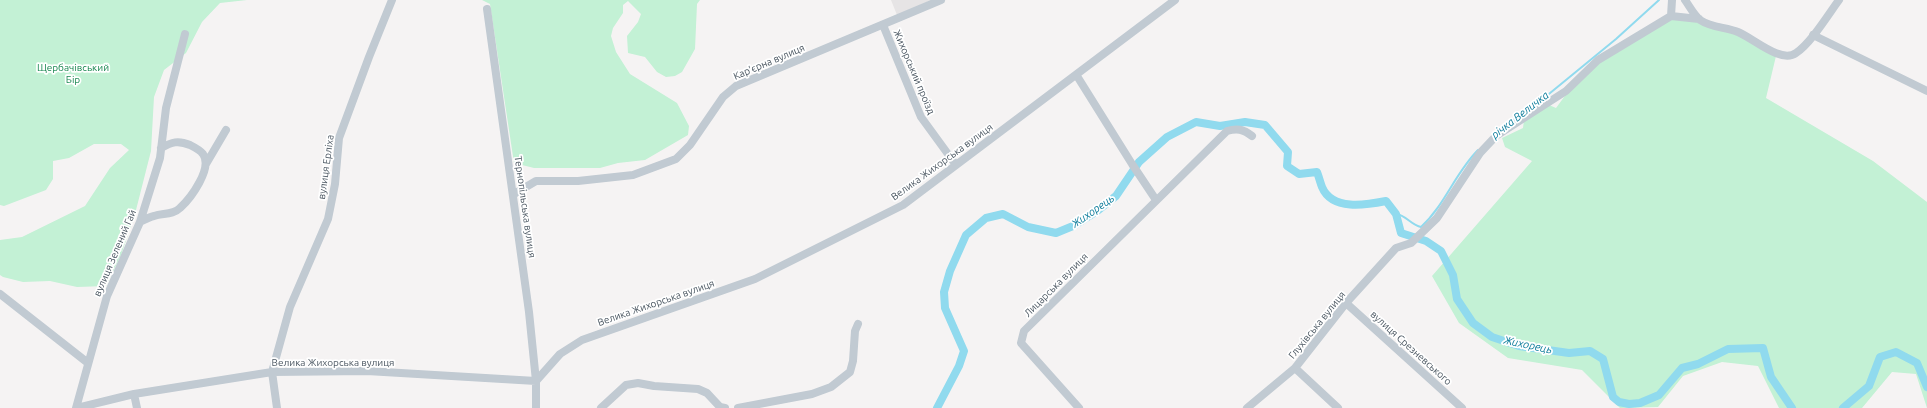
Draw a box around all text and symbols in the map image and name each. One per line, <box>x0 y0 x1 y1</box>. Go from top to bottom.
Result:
street label: Жихорський проїзд <box>891 28 937 116</box>
street label: Кар’єрна вулиця <box>732 42 806 82</box>
park label: Щербачівський Бір <box>37 62 109 86</box>
water label: річка Величка <box>1489 88 1551 142</box>
street label: Велика Жихорська вулиця <box>889 121 995 203</box>
street label: вулиця Ерліха <box>316 134 336 200</box>
street label: Тернопільська вулиця <box>512 155 538 259</box>
water label: Жихорець <box>1069 192 1117 230</box>
street label: вулиця Зелений Гай <box>91 208 139 298</box>
street label: Лицарська вулиця <box>1022 251 1090 319</box>
street label: Велика Жихорська вулиця <box>596 277 716 329</box>
street label: Глухівська вулиця <box>1286 289 1348 361</box>
street label: вулиця Срезневського <box>1368 308 1454 388</box>
water label: Жихорець <box>1503 333 1553 357</box>
street label: Велика Жихорська вулиця <box>272 357 394 369</box>

